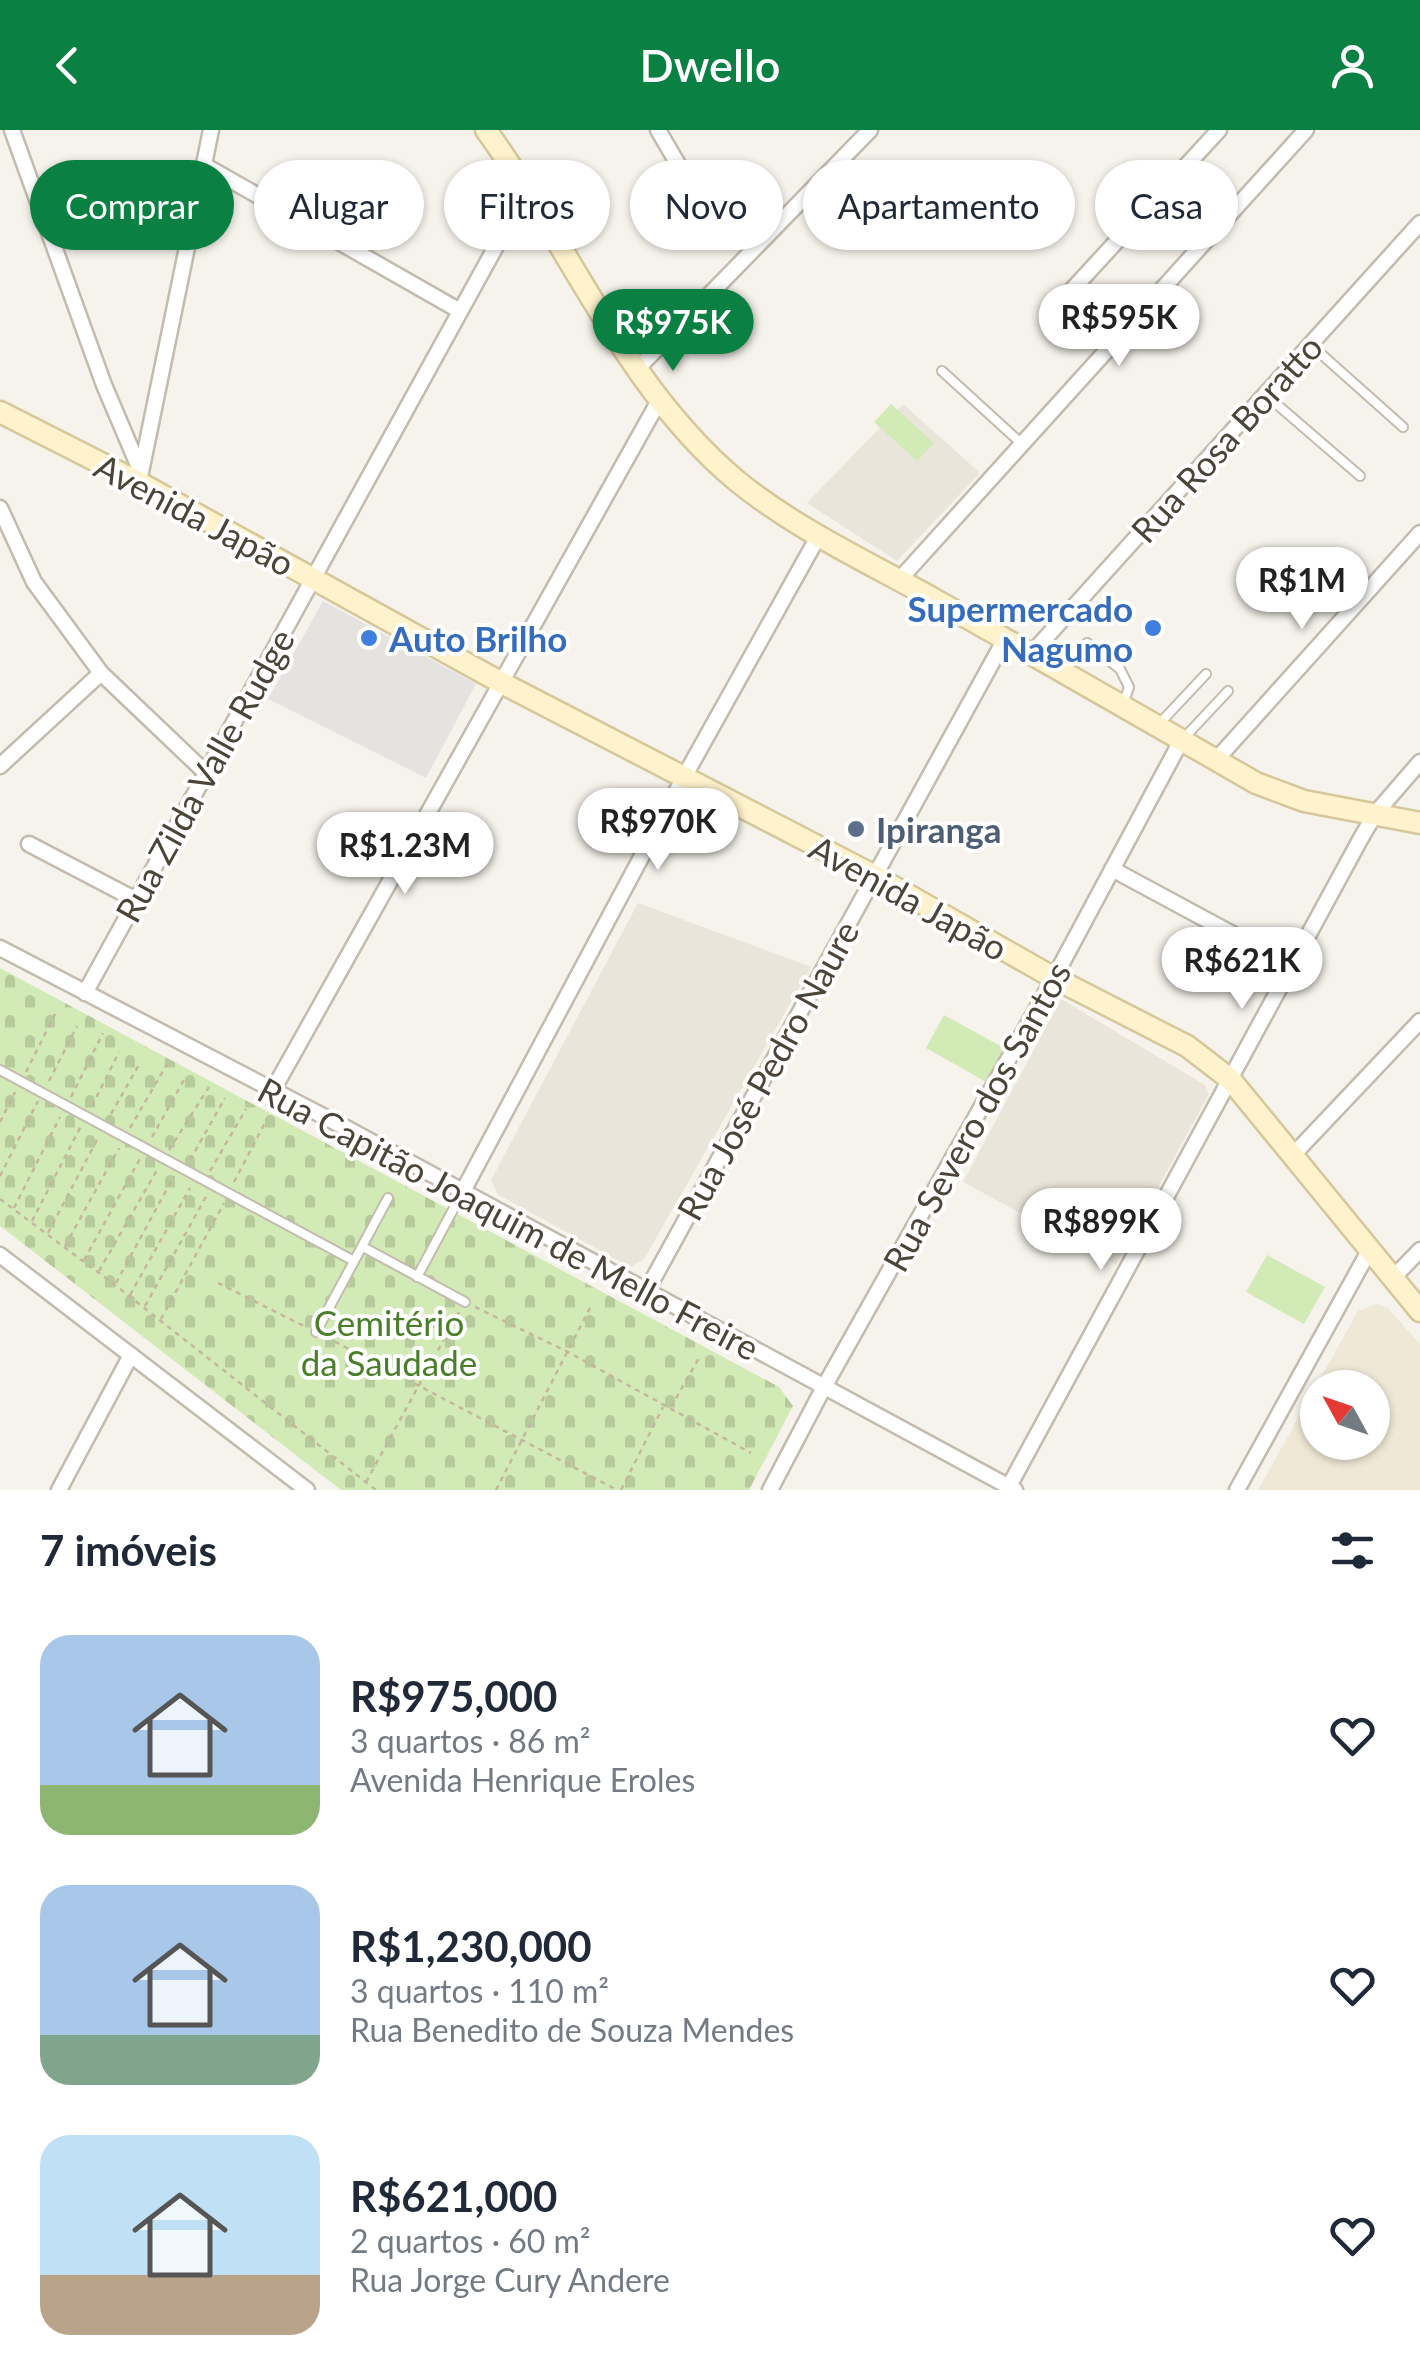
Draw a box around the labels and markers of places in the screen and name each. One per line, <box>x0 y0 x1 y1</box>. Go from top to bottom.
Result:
pin: R$595K <box>1038 284 1200 369</box>
pin: R$975K <box>592 289 754 374</box>
pin: R$1M <box>1243 547 1361 632</box>
place label: Supermercado Nagumo <box>908 587 1133 669</box>
place label: Auto Brilho <box>388 617 567 659</box>
marker: Supermercado Nagumo <box>1142 617 1164 639</box>
marker: Auto Brilho <box>358 627 380 649</box>
pin: R$970K <box>577 788 739 873</box>
place label: Ipiranga <box>876 808 1001 850</box>
pin: R$1.23M <box>313 812 497 897</box>
marker: Ipiranga <box>845 818 867 840</box>
pin: R$621K <box>1161 927 1323 1012</box>
pin: R$899K <box>1020 1188 1182 1273</box>

